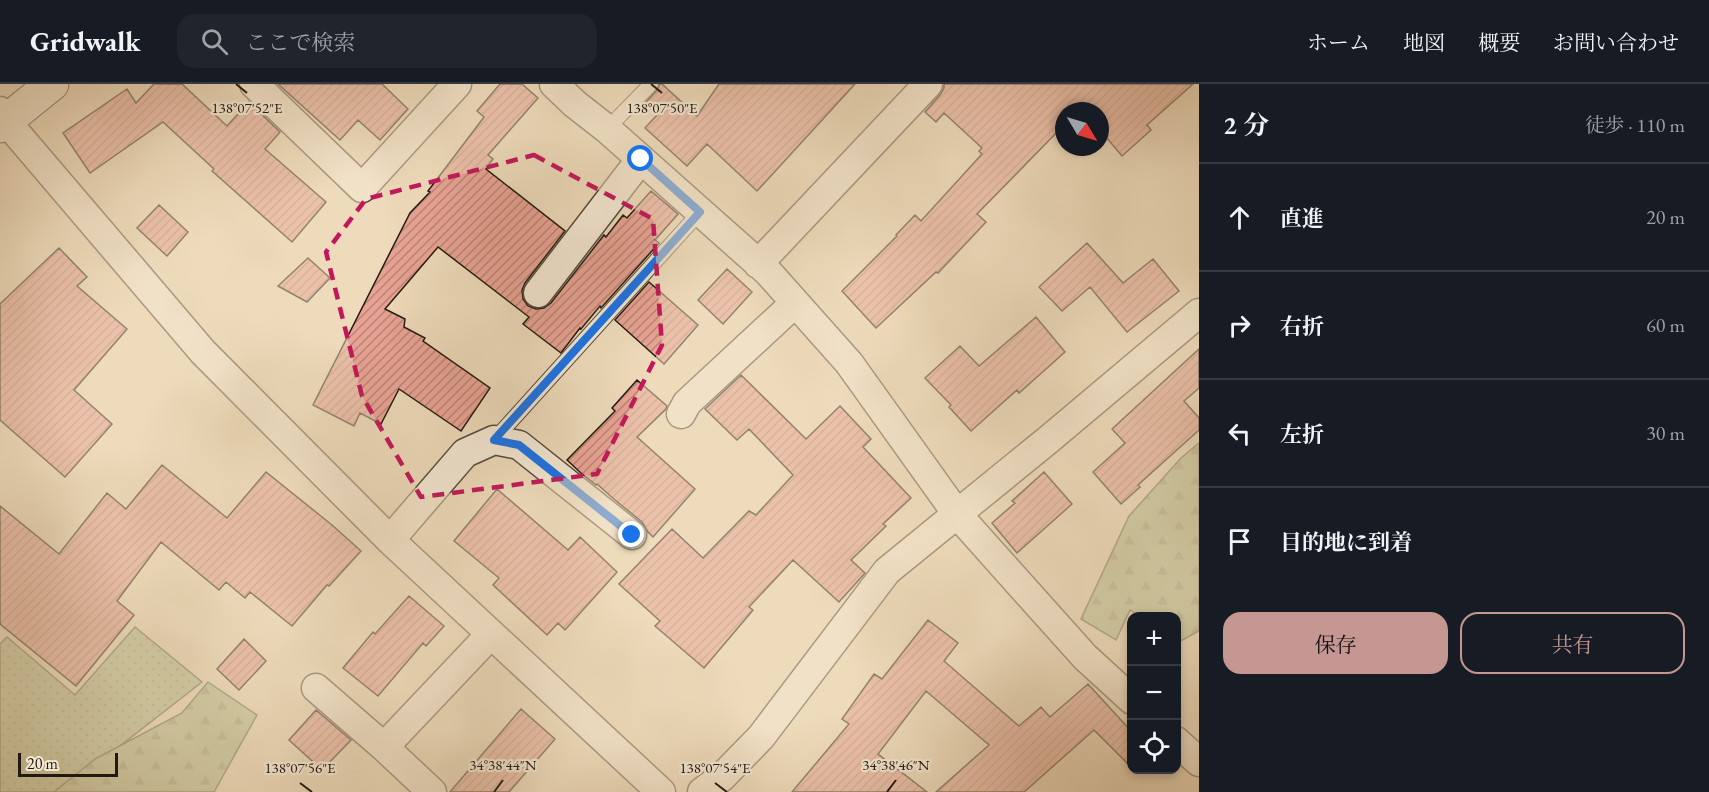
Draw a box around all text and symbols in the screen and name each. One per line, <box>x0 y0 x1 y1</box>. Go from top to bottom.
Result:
search box <box>177 14 597 68</box>
text: Gridwalk <box>30 23 141 59</box>
icon: search <box>198 25 231 58</box>
text: ここで検索 <box>246 28 356 57</box>
text: ホーム <box>1307 29 1370 56</box>
text: 地図 <box>1403 29 1445 56</box>
text: 概要 <box>1478 29 1520 56</box>
text: お問い合わせ <box>1553 29 1679 56</box>
text: 138°07'52"E <box>211 98 283 117</box>
text: 138°07'50"E <box>626 98 698 117</box>
north arrow <box>1055 102 1109 156</box>
text: 2 分 <box>1223 108 1269 142</box>
text: 徒歩 · 110 m <box>1585 112 1685 138</box>
route start <box>627 145 653 171</box>
icon: ahead <box>1223 201 1256 234</box>
text: 直進 <box>1280 204 1324 233</box>
text: 20 m <box>1646 204 1685 230</box>
icon: right <box>1223 309 1256 342</box>
text: 右折 <box>1280 312 1324 341</box>
text: 60 m <box>1646 312 1685 338</box>
icon: left <box>1223 417 1256 450</box>
text: 左折 <box>1280 420 1324 449</box>
text: 30 m <box>1646 420 1685 446</box>
route end <box>618 521 644 547</box>
icon: arrive <box>1223 525 1256 558</box>
text: 目的地に到着 <box>1280 528 1412 557</box>
map controls <box>1127 612 1181 774</box>
button: + <box>1127 612 1181 666</box>
button: 保存 <box>1223 612 1448 674</box>
button: 共有 <box>1460 612 1685 674</box>
button: − <box>1127 666 1181 720</box>
button: locate <box>1127 720 1181 774</box>
scale bar <box>18 750 118 778</box>
text: 20 m <box>27 753 58 774</box>
text: 34°38'44"N <box>469 755 537 774</box>
text: 34°38'46"N <box>862 755 930 774</box>
text: 138°07'56"E <box>264 758 336 777</box>
text: 138°07'54"E <box>679 758 751 777</box>

